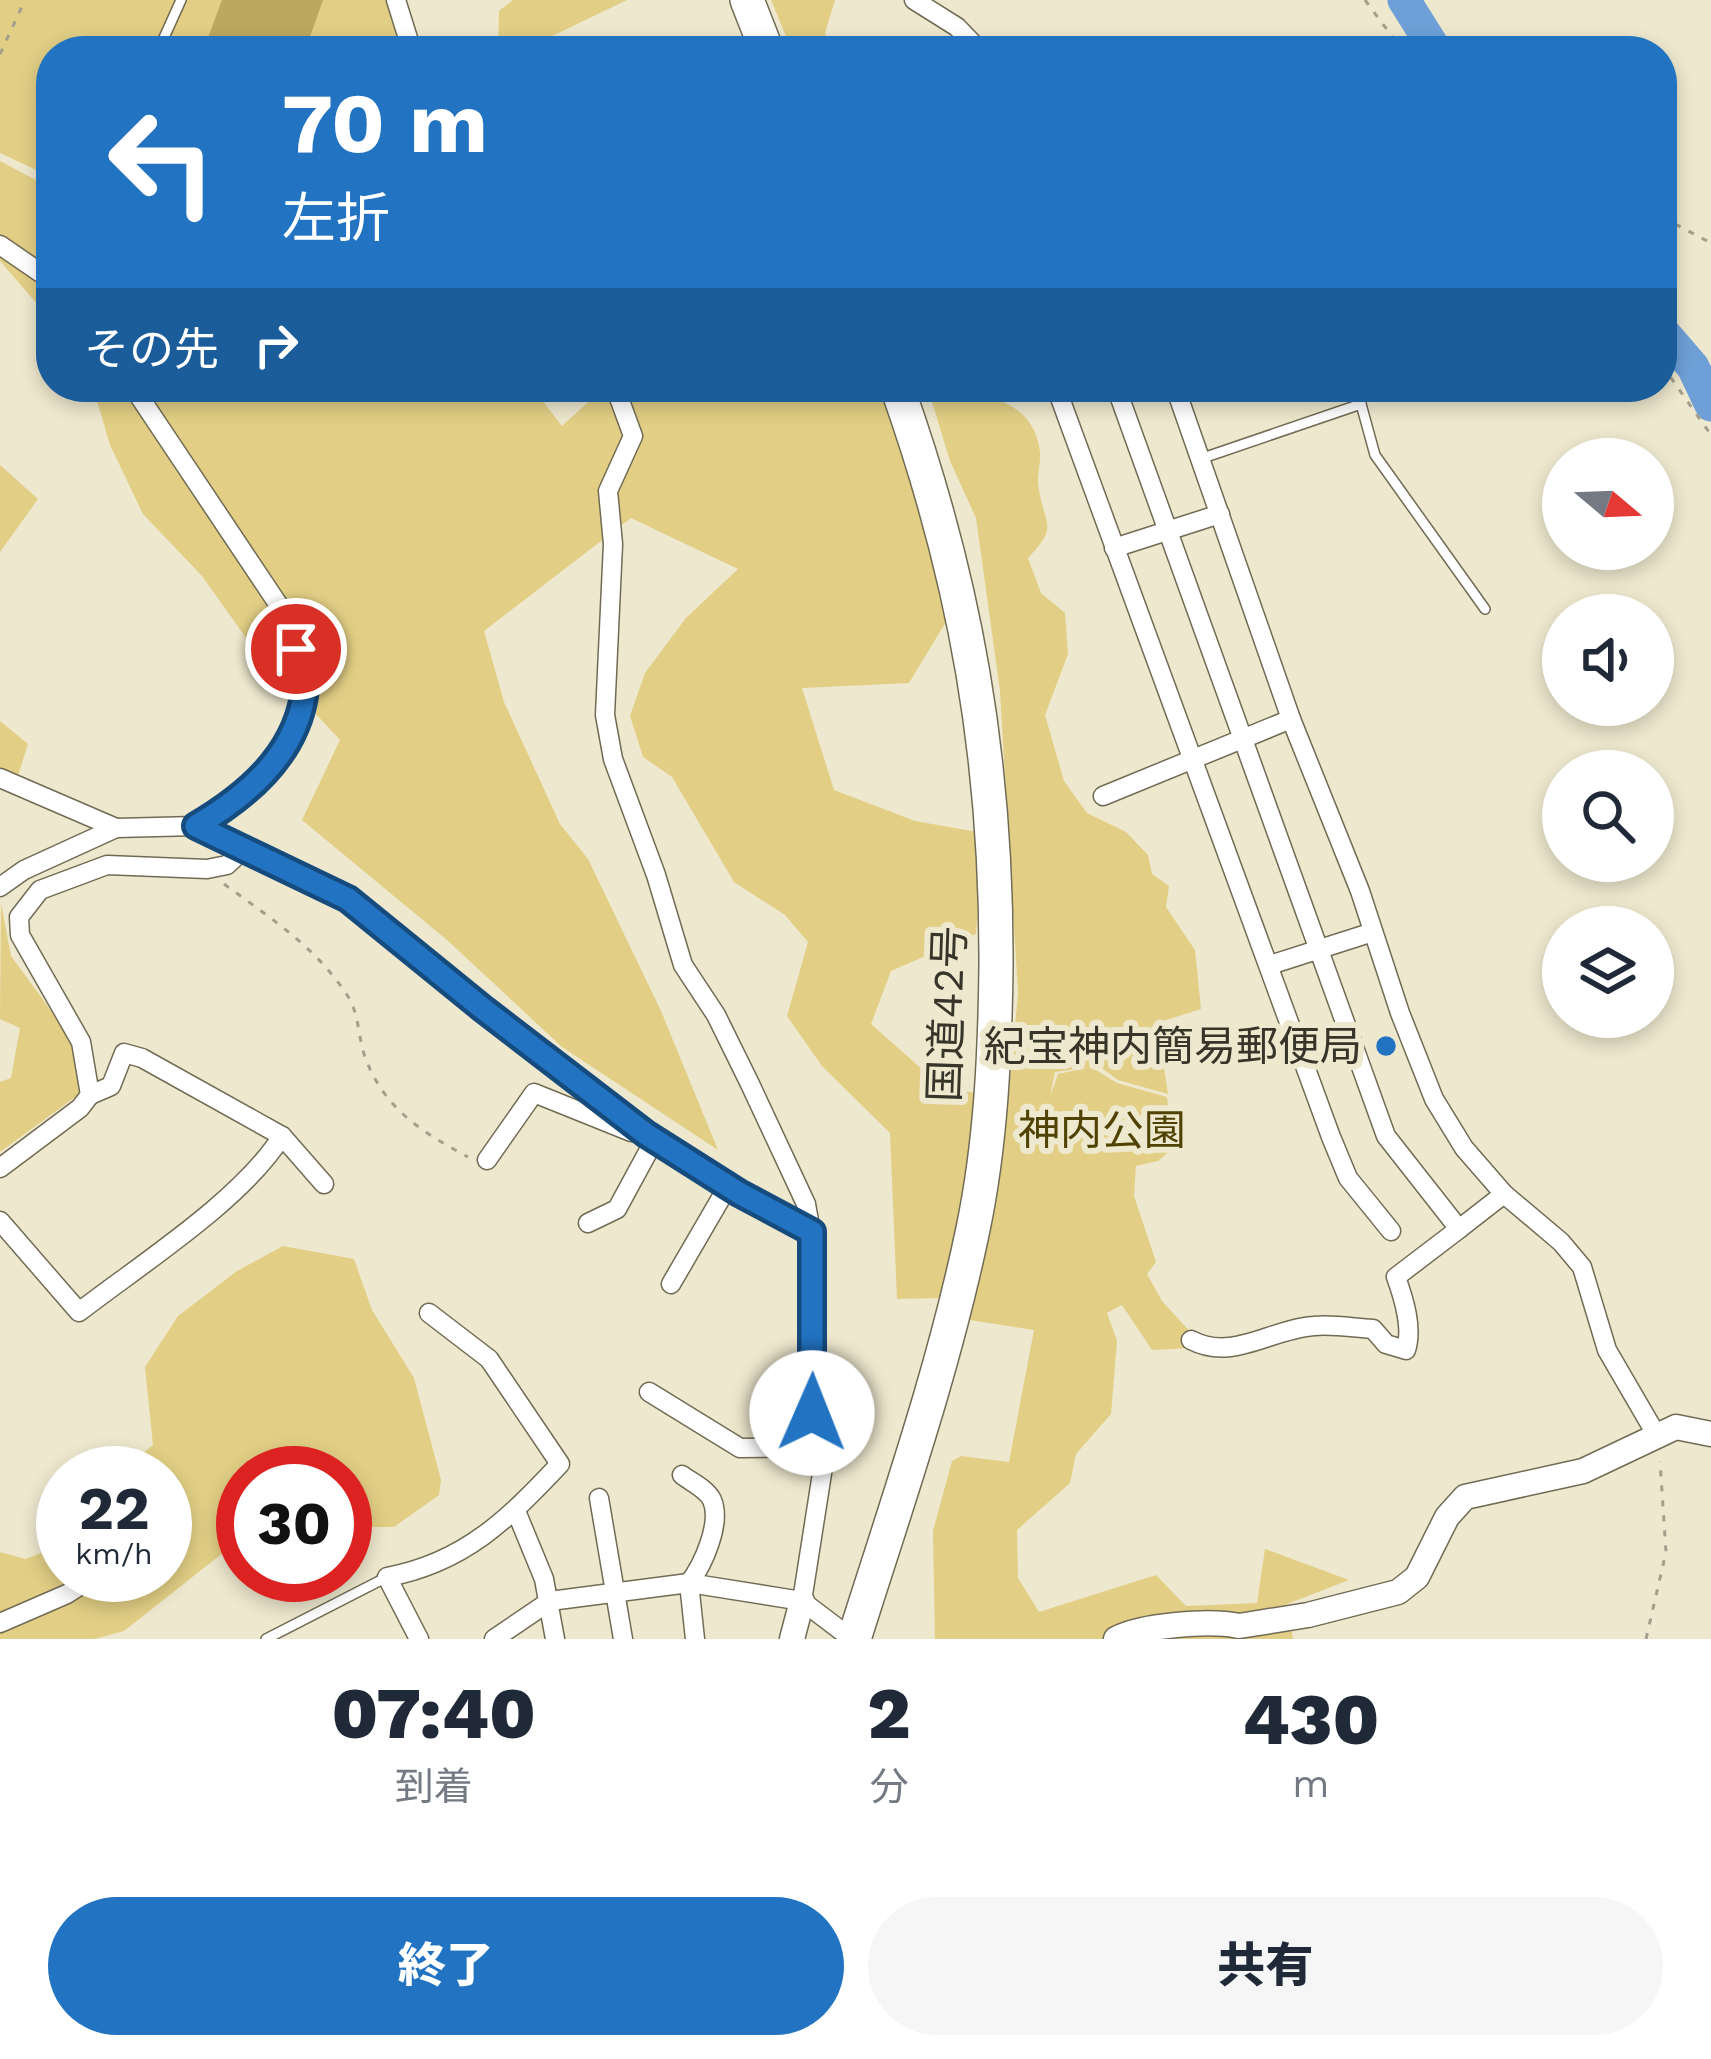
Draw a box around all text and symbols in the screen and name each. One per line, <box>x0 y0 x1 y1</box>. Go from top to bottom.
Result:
text: 70 m <box>282 74 488 172</box>
icon: left <box>84 84 240 240</box>
text: 左折 <box>282 187 390 250</box>
icon: right <box>243 312 309 378</box>
text: その先 <box>84 323 219 376</box>
north arrow <box>1542 438 1674 570</box>
map controls <box>1542 438 1674 1038</box>
button: sound <box>1542 594 1674 726</box>
pin <box>245 598 347 700</box>
icon: arrive <box>263 616 329 682</box>
button: search <box>1542 750 1674 882</box>
button: layers <box>1542 906 1674 1038</box>
street label: 国道42号 <box>919 925 975 1103</box>
place label: 紀宝神内簡易郵便局 <box>984 1022 1362 1071</box>
marker: 紀宝神内簡易郵便局 <box>1373 1033 1399 1059</box>
park label: 神内公園 <box>1018 1106 1186 1155</box>
position arrow <box>749 1350 875 1476</box>
speed limit sign: 30 <box>216 1446 372 1602</box>
text: 22 <box>78 1473 150 1544</box>
text: km/h <box>75 1536 153 1571</box>
text: 07:40 <box>332 1671 536 1755</box>
text: 2 <box>867 1671 911 1755</box>
text: 430 <box>1242 1677 1379 1761</box>
text: m <box>1292 1761 1329 1806</box>
text: 到着 <box>395 1764 473 1809</box>
text: 分 <box>869 1764 908 1809</box>
button: 終了 <box>48 1897 844 2035</box>
button: 共有 <box>868 1897 1663 2035</box>

